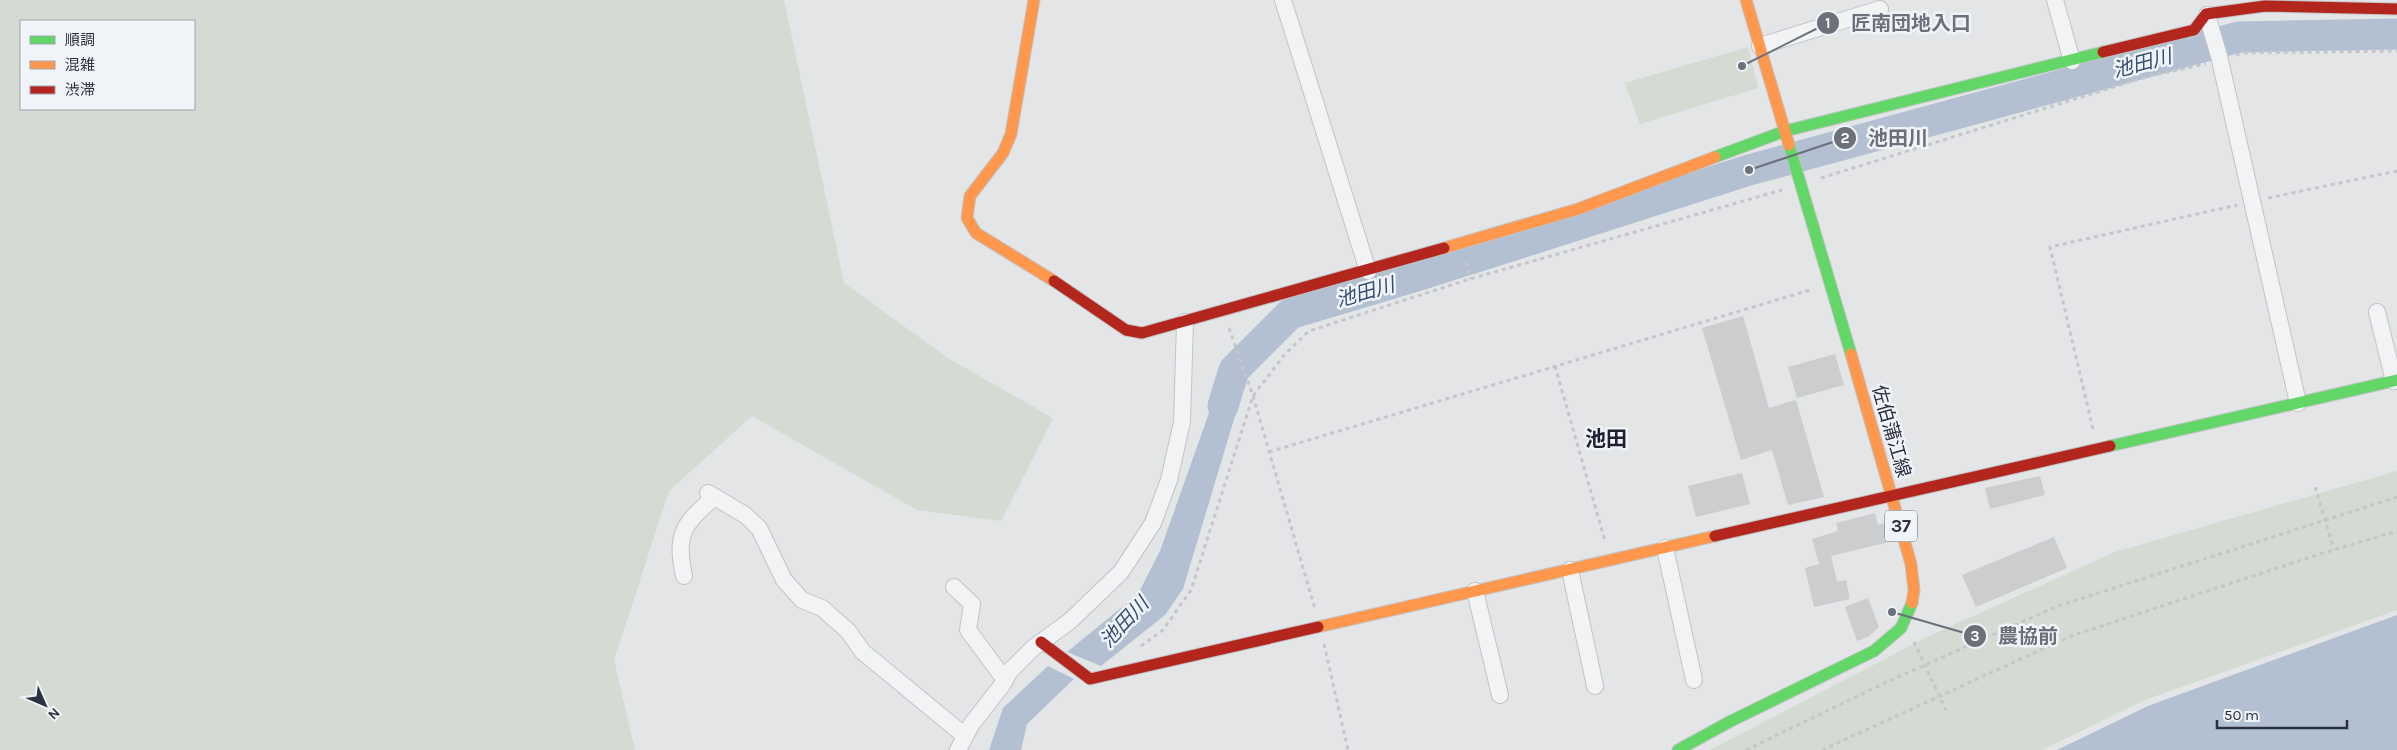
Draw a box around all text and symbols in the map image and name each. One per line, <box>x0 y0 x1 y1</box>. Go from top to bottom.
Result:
callout: 匠南団地入口 <box>1816 6 1981 41</box>
text: 匠南団地入口 <box>1851 12 1971 35</box>
text: 1 <box>1825 14 1831 32</box>
legend <box>20 20 195 110</box>
text: 順調 <box>65 31 95 49</box>
water label: 池田川 <box>2110 44 2176 82</box>
text: 混雑 <box>65 56 95 74</box>
text: 渋滞 <box>65 81 95 99</box>
callout: 池田川 <box>1833 120 1938 155</box>
text: 池田川 <box>1868 127 1928 150</box>
text: 2 <box>1840 129 1850 147</box>
water label: 池田川 <box>1333 273 1399 312</box>
street label: 佐伯蒲江線 <box>1867 383 1915 480</box>
district label: 池田 <box>1585 427 1627 451</box>
road number: 37 <box>1885 511 1917 542</box>
water label: 池田川 <box>1095 591 1155 652</box>
callout: 農協前 <box>1963 619 2068 654</box>
text: 農協前 <box>1998 625 2058 648</box>
text: 3 <box>1970 627 1980 645</box>
north arrow <box>20 680 70 730</box>
scale bar <box>2217 698 2347 730</box>
text: N <box>44 704 63 723</box>
text: 50 m <box>2224 706 2259 724</box>

